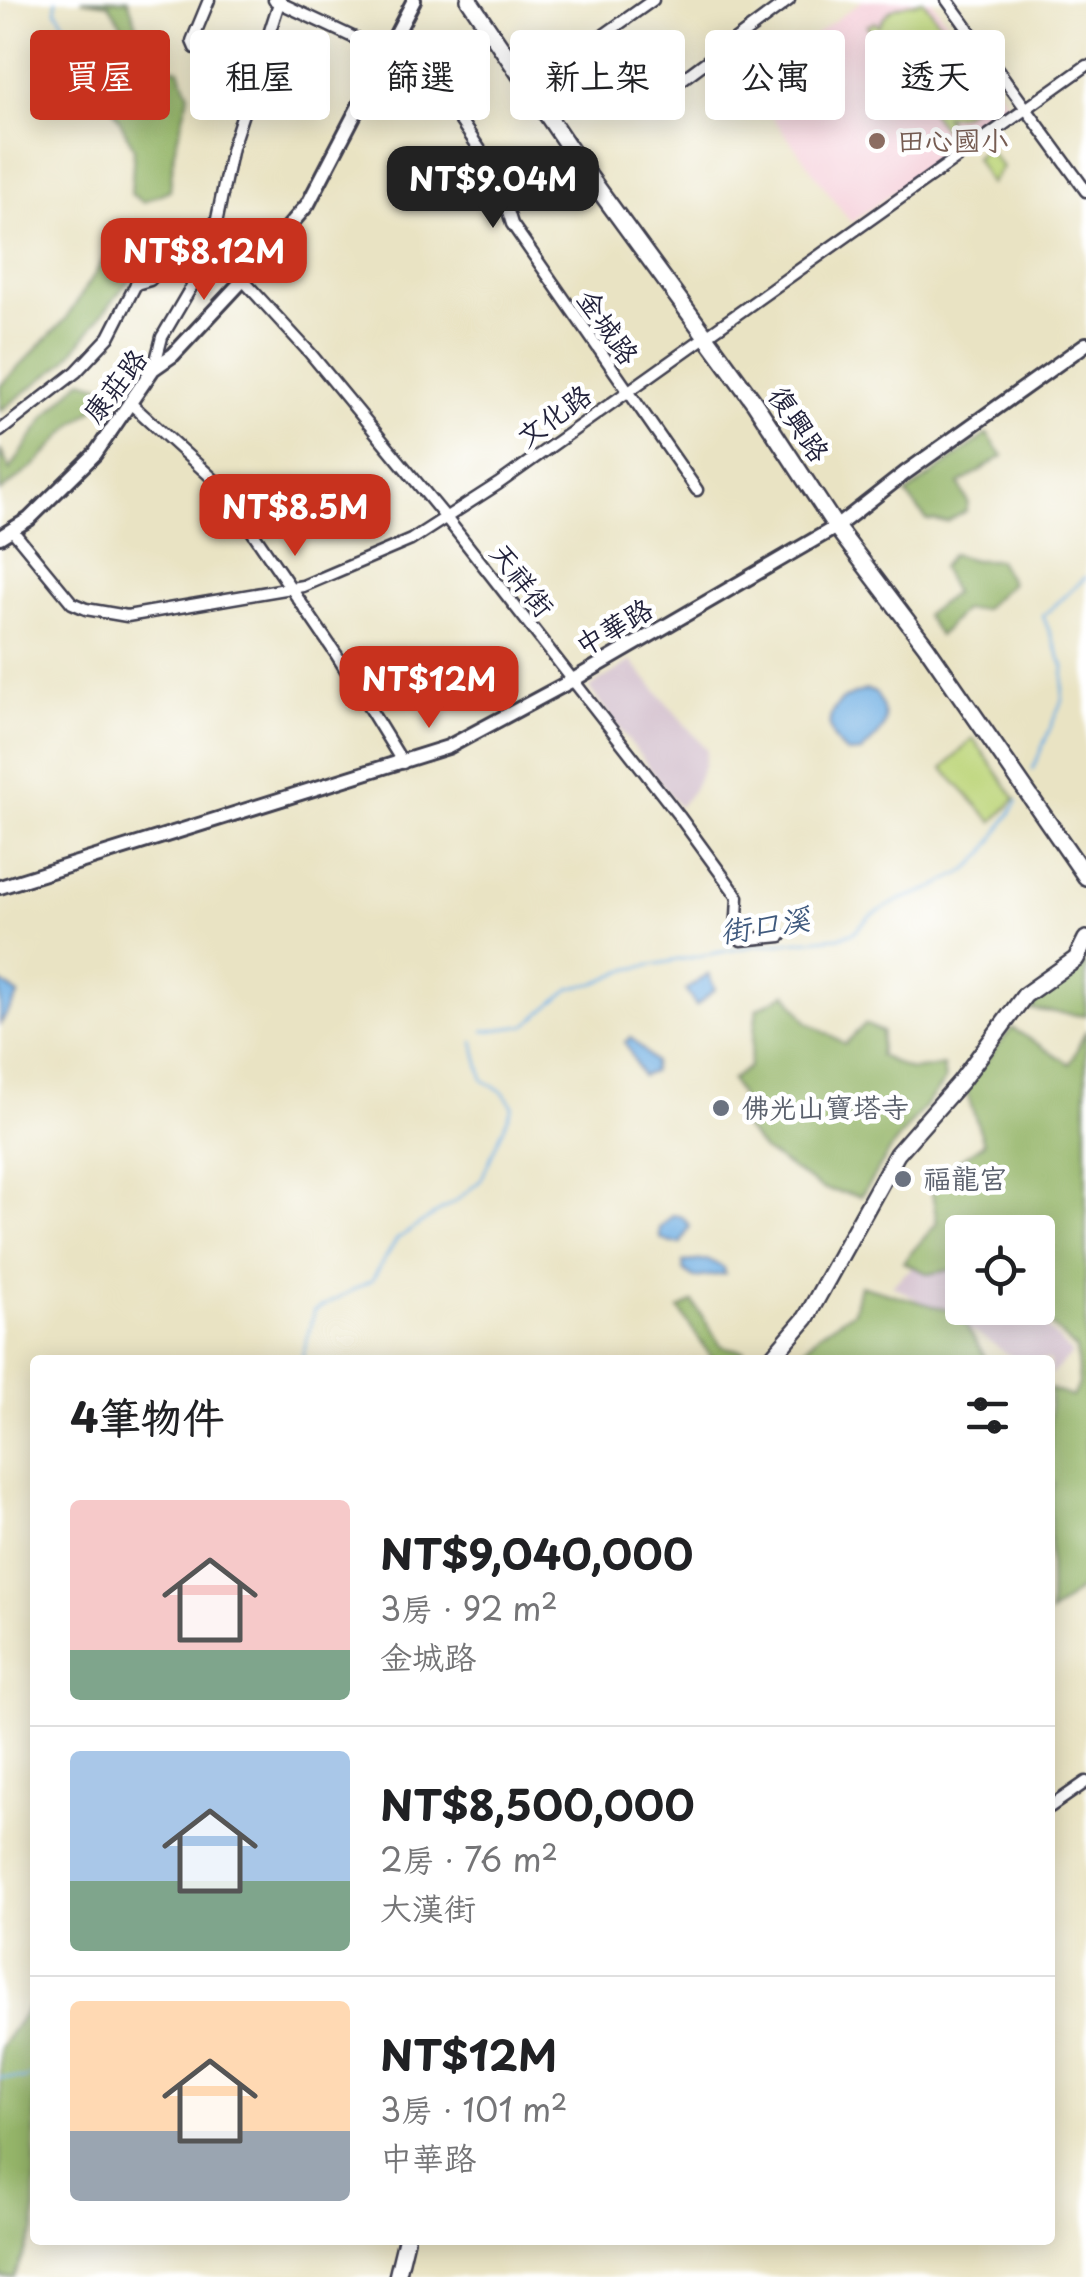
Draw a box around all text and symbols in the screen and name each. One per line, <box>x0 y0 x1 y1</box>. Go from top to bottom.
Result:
chip: 買屋 <box>30 30 170 120</box>
chip: 租屋 <box>190 30 330 120</box>
chip: 篩選 <box>350 30 490 120</box>
chip: 新上架 <box>510 30 685 120</box>
chip: 公寓 <box>705 30 845 120</box>
chip: 透天 <box>865 30 1005 120</box>
place label: 田心國小 <box>897 118 1009 161</box>
marker: 田心國小 <box>866 130 888 152</box>
pin: NT$9.04M <box>390 146 596 231</box>
text: NT$9.04M <box>409 154 577 202</box>
pin: NT$8.12M <box>101 218 307 303</box>
text: NT$8.12M <box>123 226 285 274</box>
street label: 金城路 <box>568 279 651 373</box>
street label: 康莊路 <box>71 339 157 431</box>
street label: 文化路 <box>506 373 600 457</box>
street label: 復興路 <box>759 376 842 470</box>
pin: NT$8.5M <box>203 474 387 559</box>
text: NT$8.5M <box>221 482 369 530</box>
street label: 天祥街 <box>480 533 566 625</box>
street label: 中華路 <box>566 586 660 665</box>
pin: NT$12M <box>348 646 510 731</box>
text: NT$12M <box>362 654 496 702</box>
water label: 街口溪 <box>717 894 815 953</box>
place label: 佛光山寶塔寺 <box>741 1085 909 1128</box>
marker: 佛光山寶塔寺 <box>710 1097 732 1119</box>
place label: 福龍宮 <box>923 1156 1007 1199</box>
marker: 福龍宮 <box>892 1168 914 1190</box>
map controls <box>945 1215 1055 1325</box>
button: locate <box>945 1215 1055 1325</box>
text: 4筆物件 <box>70 1384 225 1447</box>
icon: filters <box>960 1388 1015 1443</box>
text: NT$9,040,000 <box>380 1521 693 1584</box>
icon: home <box>150 1540 270 1660</box>
text: 3房 · 92 m² <box>380 1584 558 1632</box>
text: 金城路 <box>380 1632 476 1680</box>
text: NT$8,500,000 <box>380 1772 695 1835</box>
icon: home <box>150 1791 270 1911</box>
text: 2房 · 76 m² <box>380 1835 558 1883</box>
text: 大漢街 <box>380 1883 476 1931</box>
text: NT$12M <box>380 2022 557 2085</box>
icon: home <box>150 2041 270 2161</box>
text: 3房 · 101 m² <box>380 2085 567 2133</box>
text: 中華路 <box>380 2133 476 2181</box>

